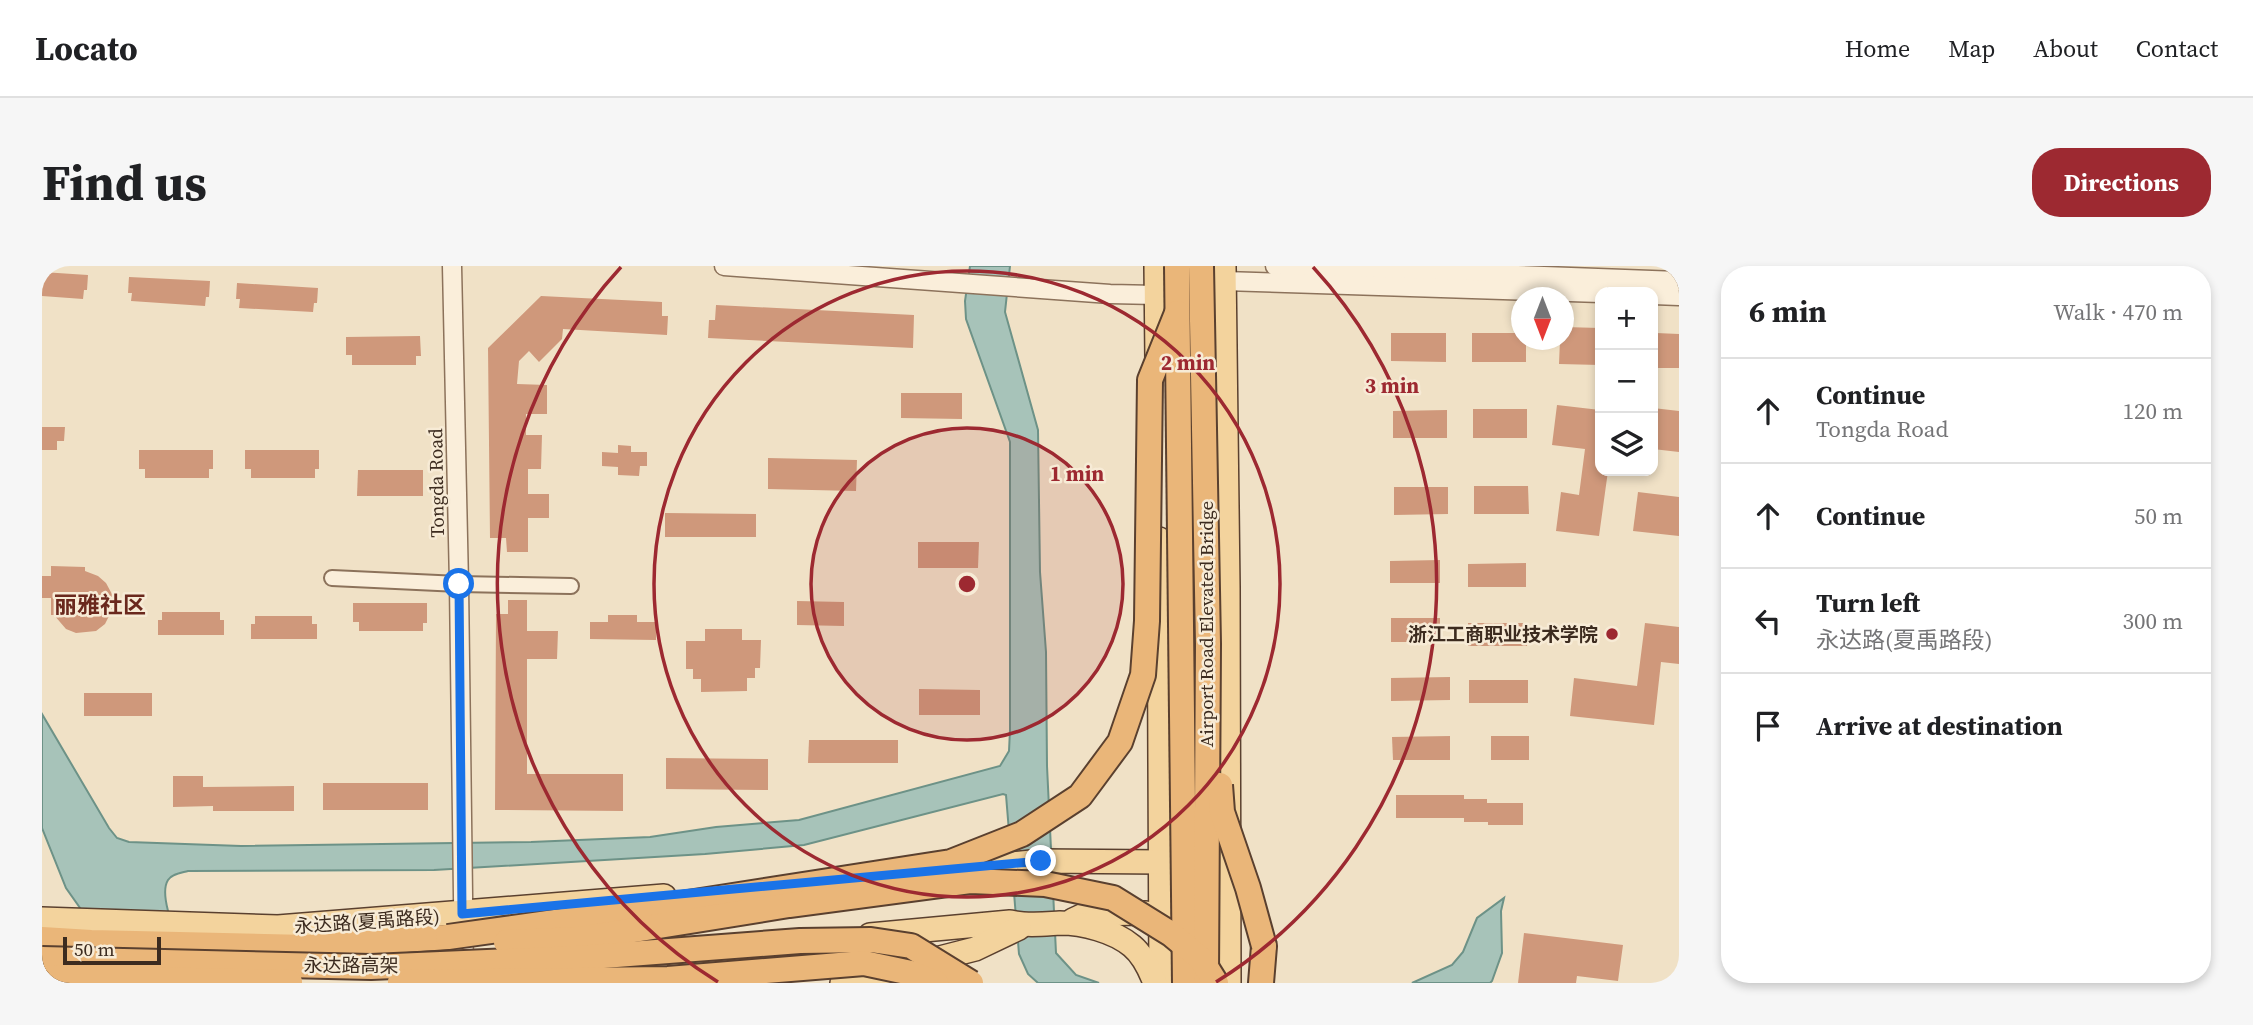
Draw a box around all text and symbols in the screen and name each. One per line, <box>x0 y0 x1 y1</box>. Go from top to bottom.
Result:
text: Locato <box>35 26 138 71</box>
text: Home <box>1845 32 1910 65</box>
text: Map <box>1948 32 1995 65</box>
text: About <box>2033 32 2098 65</box>
text: Contact <box>2136 32 2218 65</box>
button: Directions <box>2032 148 2211 217</box>
text: Find us <box>42 149 207 216</box>
north arrow <box>1511 287 1574 350</box>
map controls <box>1595 287 1658 476</box>
button: + <box>1595 287 1658 350</box>
text: 6 min <box>1749 291 1827 332</box>
text: Walk · 470 m <box>2053 296 2183 328</box>
text: 2 min <box>1161 348 1215 377</box>
button: − <box>1595 350 1658 413</box>
text: 3 min <box>1365 371 1419 400</box>
text: Continue <box>1816 377 1925 413</box>
icon: ahead <box>1749 392 1787 430</box>
text: 120 m <box>2122 395 2183 427</box>
button: layers <box>1595 413 1658 476</box>
text: Tongda Road <box>1816 413 1949 445</box>
street label: Tongda Road <box>422 428 450 538</box>
text: 1 min <box>1050 459 1104 488</box>
icon: ahead <box>1749 497 1787 535</box>
text: Continue <box>1816 498 1925 534</box>
text: 50 m <box>2134 500 2183 532</box>
street label: Airport Road Elevated Bridge <box>1193 501 1219 747</box>
route start <box>443 568 474 599</box>
centre of rings <box>955 572 979 596</box>
text: Turn left <box>1816 585 1920 621</box>
district label: 丽雅社区 <box>54 589 146 621</box>
icon: left <box>1749 602 1787 640</box>
text: 300 m <box>2122 605 2183 637</box>
place label: 浙江工商职业技术学院 <box>1408 621 1598 647</box>
text: 永达路(夏禹路段) <box>1816 624 1993 656</box>
marker: 浙江工商职业技术学院 <box>1604 626 1620 642</box>
icon: arrive <box>1749 707 1787 745</box>
text: Arrive at destination <box>1816 708 2063 744</box>
route end <box>1025 845 1056 876</box>
street label: 永达路(夏禹路段) <box>293 903 441 939</box>
scale bar <box>63 934 161 966</box>
text: 50 m <box>74 936 115 962</box>
street label: 永达路高架 <box>303 952 399 978</box>

